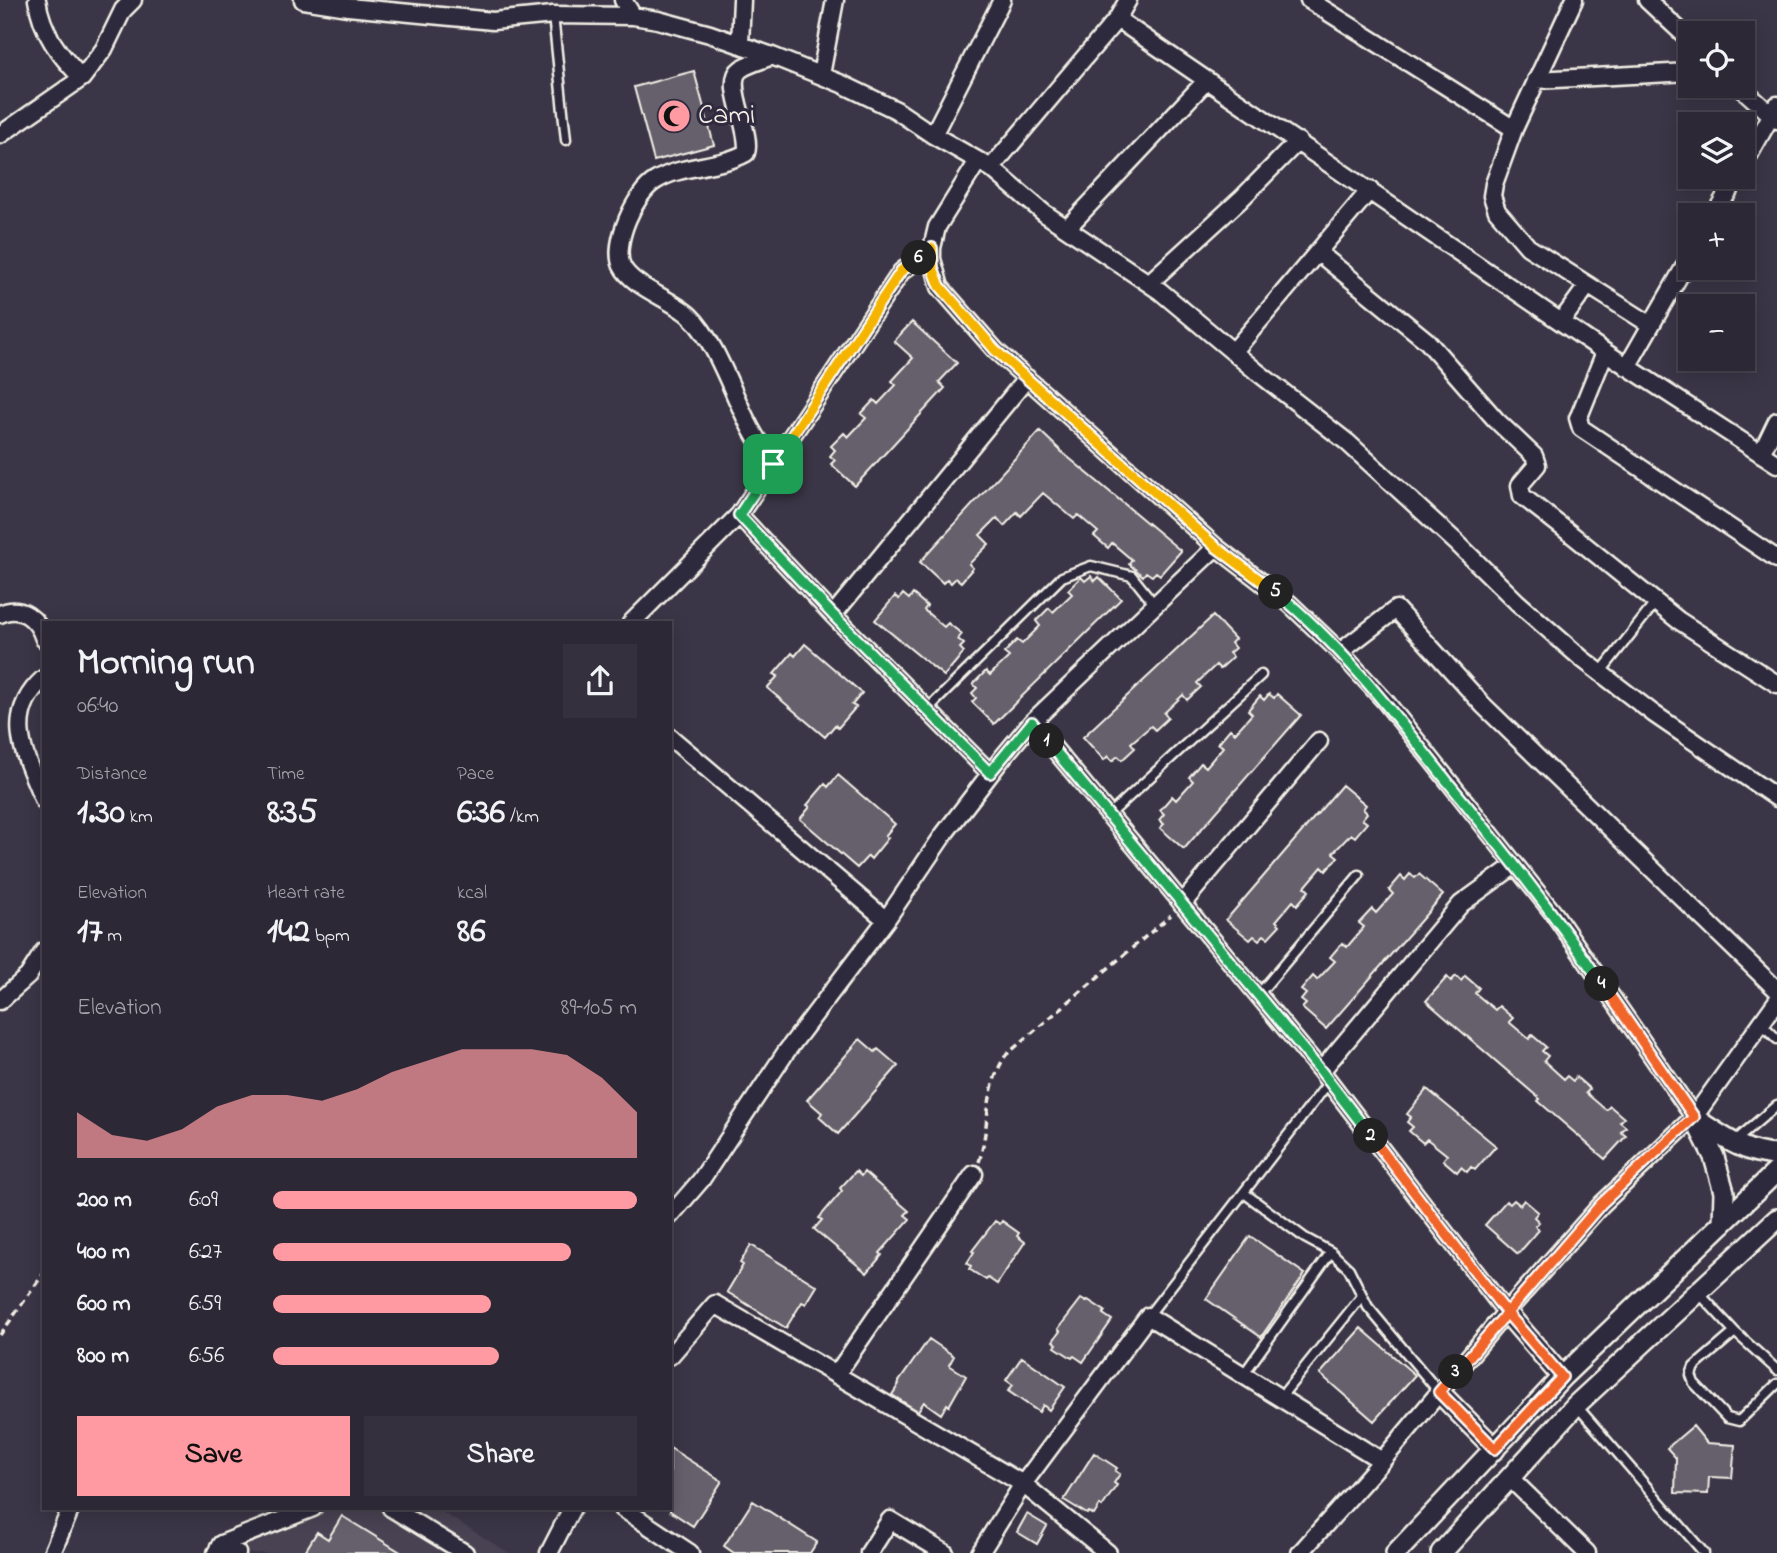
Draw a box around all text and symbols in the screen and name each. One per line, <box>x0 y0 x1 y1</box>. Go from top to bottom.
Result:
map controls <box>1678 21 1755 371</box>
button: locate <box>1678 21 1755 98</box>
place label: Cami <box>698 96 755 137</box>
mosque icon: Cami <box>655 97 693 135</box>
button: layers <box>1678 112 1755 189</box>
button: + <box>1678 203 1755 280</box>
pin: 6 <box>902 240 936 276</box>
text: 6 <box>914 244 923 271</box>
button: − <box>1678 294 1755 371</box>
pin <box>743 434 803 494</box>
icon: arrive <box>754 445 792 483</box>
pin: 5 <box>1258 574 1294 610</box>
text: 5 <box>1270 578 1281 605</box>
text: Morning run <box>77 636 255 692</box>
button: share <box>563 644 637 718</box>
text: 06:40 <box>77 690 118 723</box>
pin: 1 <box>1030 724 1064 758</box>
text: 1 <box>1043 727 1050 754</box>
text: Distance <box>77 761 147 788</box>
text: Time <box>267 761 305 788</box>
text: Pace <box>457 761 494 788</box>
text: 1.30 <box>77 788 125 839</box>
text: 8:35 <box>267 788 318 839</box>
text: 6:36 <box>457 788 505 839</box>
text: km <box>125 804 153 831</box>
text: /km <box>505 804 539 831</box>
text: Elevation <box>77 880 147 907</box>
text: Heart rate <box>267 880 345 907</box>
text: kcal <box>457 880 487 907</box>
text: 17 <box>77 907 103 958</box>
text: 142 <box>267 907 310 958</box>
text: 86 <box>457 907 486 958</box>
text: m <box>103 923 122 950</box>
text: bpm <box>310 923 350 950</box>
pin: 4 <box>1584 967 1620 1002</box>
text: 4 <box>1598 970 1605 997</box>
text: Elevation <box>77 992 162 1025</box>
text: 89–105 m <box>561 992 637 1025</box>
pin: 2 <box>1354 1118 1388 1154</box>
text: 2 <box>1366 1122 1375 1149</box>
text: 200 m <box>77 1184 132 1217</box>
text: 6:09 <box>189 1184 218 1217</box>
text: 400 m <box>77 1236 130 1269</box>
text: 6:27 <box>189 1236 222 1269</box>
text: 600 m <box>77 1288 131 1321</box>
text: 6:59 <box>189 1288 221 1321</box>
text: 800 m <box>77 1340 129 1373</box>
text: 6:56 <box>189 1340 224 1373</box>
pin: 3 <box>1438 1354 1474 1390</box>
text: 3 <box>1452 1358 1459 1385</box>
button: Save <box>77 1416 350 1496</box>
button: Share <box>364 1416 637 1496</box>

